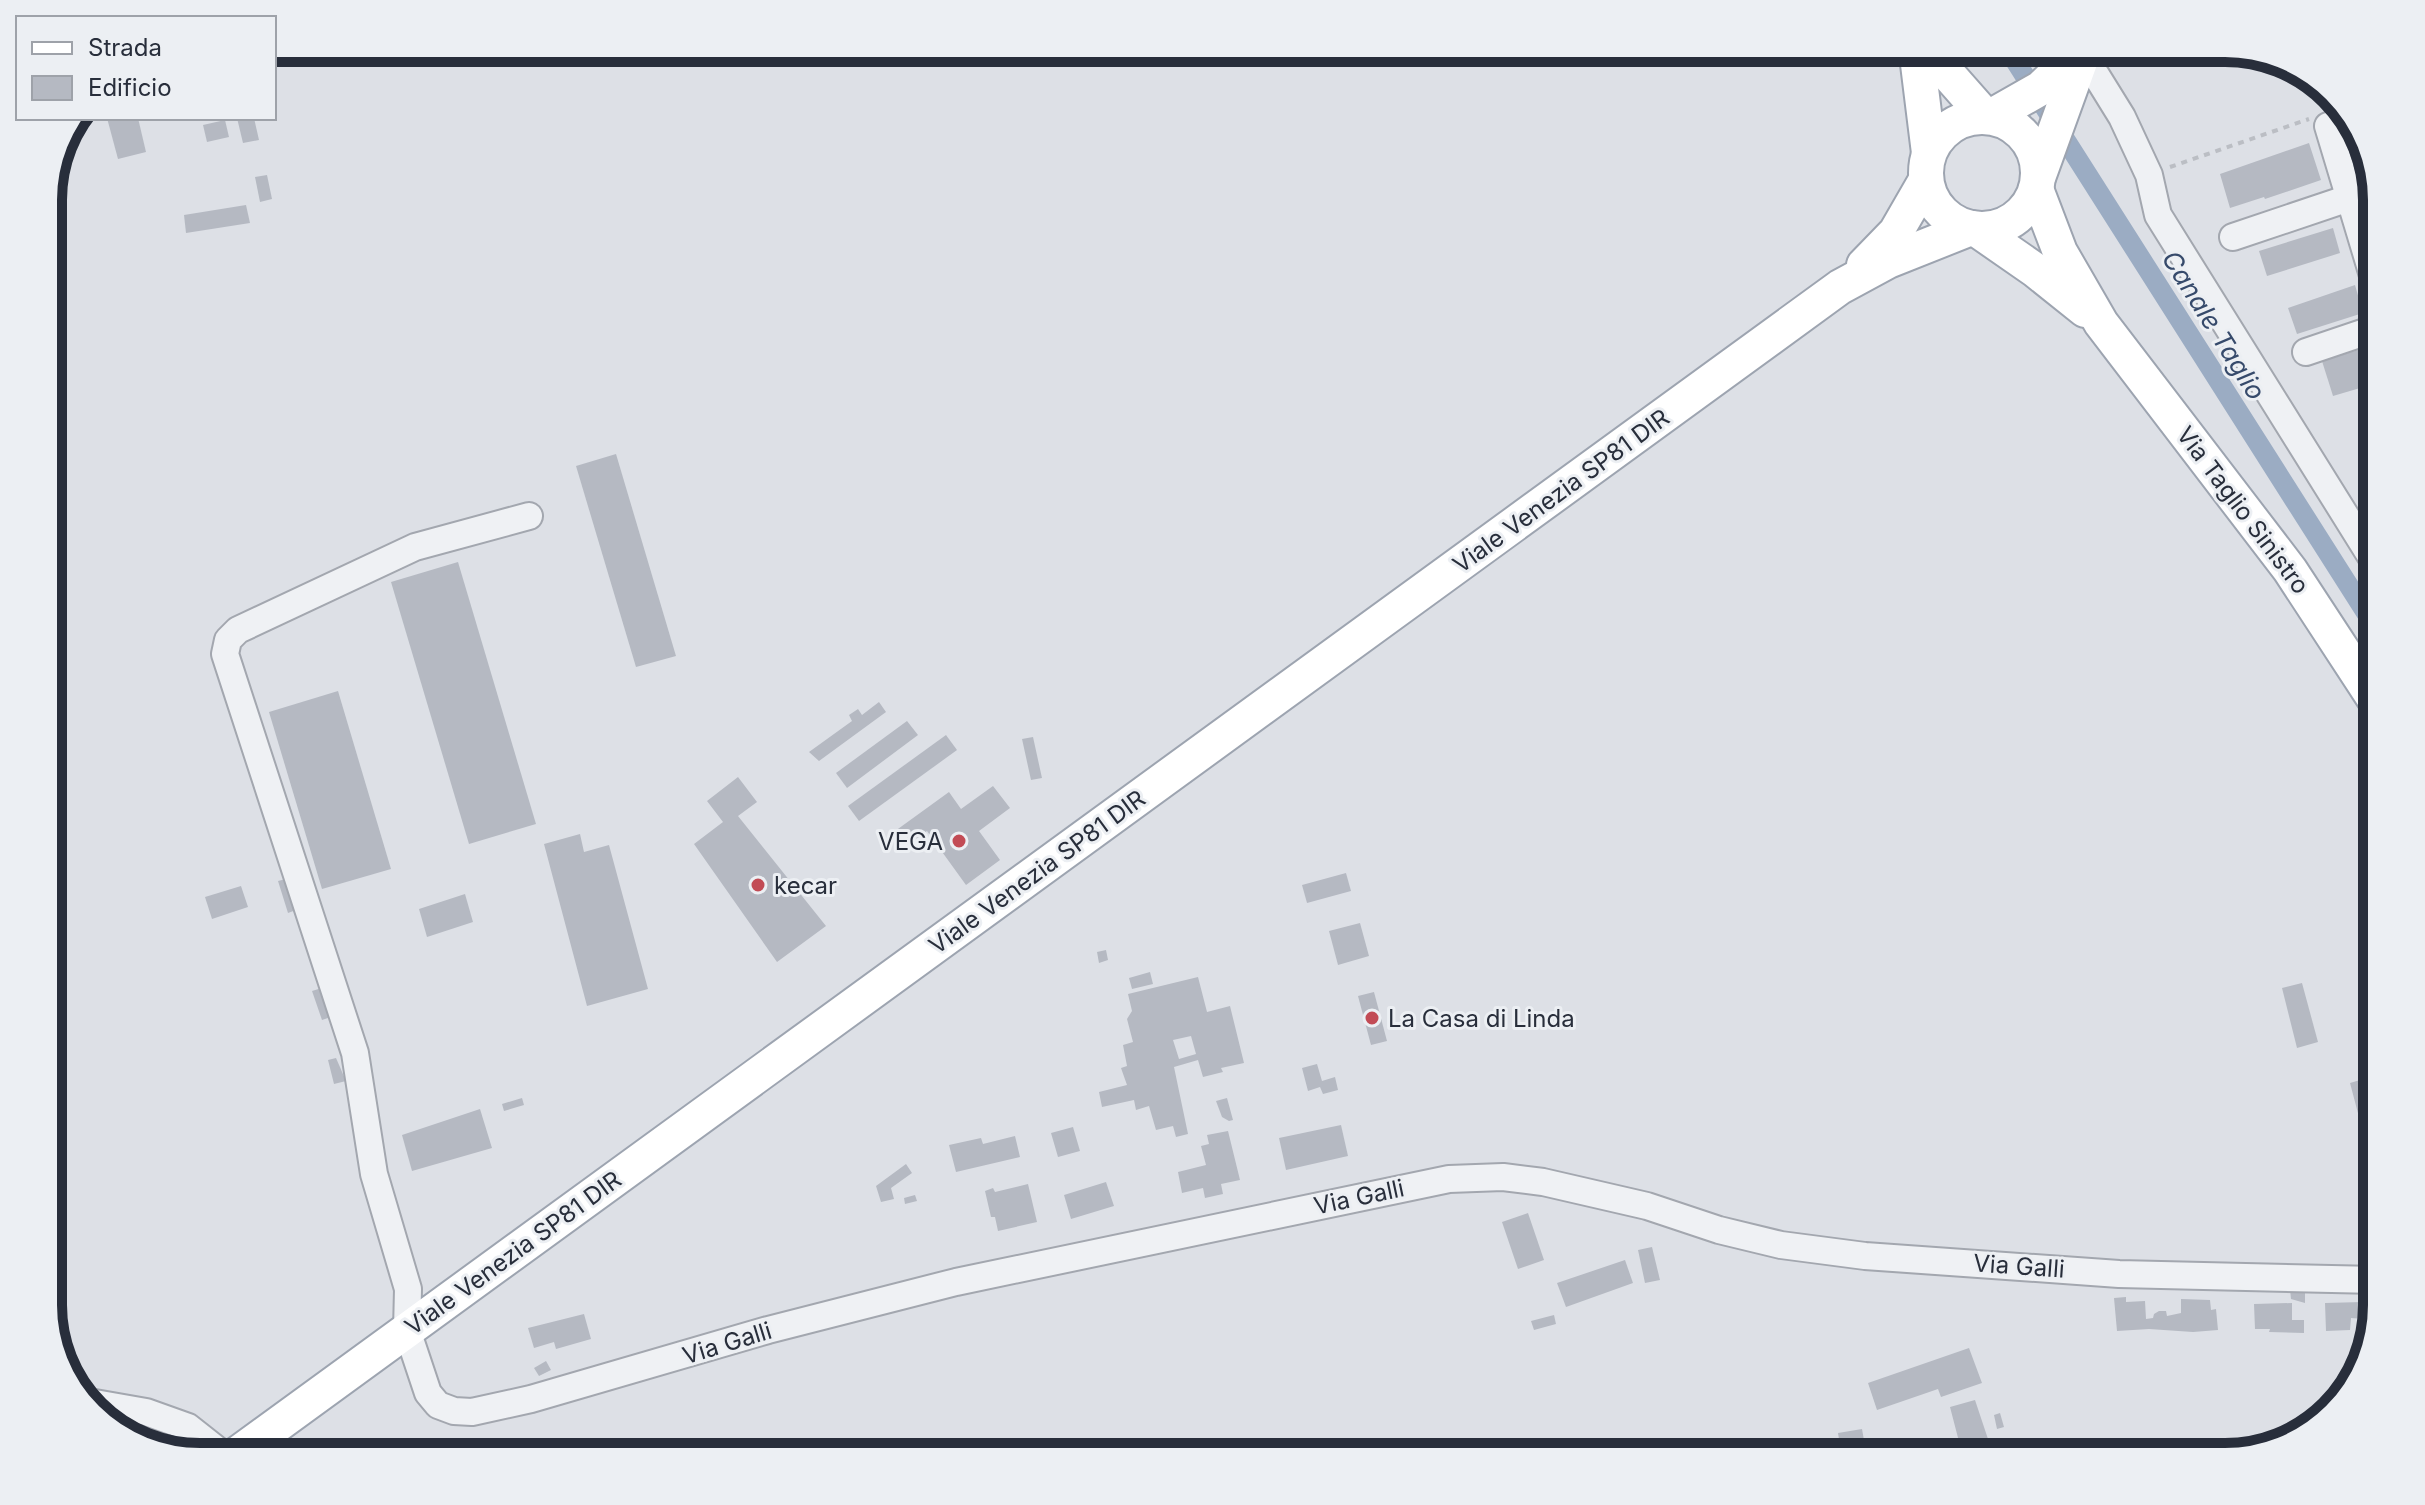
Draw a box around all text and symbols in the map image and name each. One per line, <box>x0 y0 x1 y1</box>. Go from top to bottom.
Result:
legend <box>16 16 276 120</box>
text: Strada <box>88 33 162 62</box>
text: Edificio <box>88 73 172 102</box>
water label: Canale Taglio <box>2156 245 2272 405</box>
street label: Viale Venezia SP81 DIR <box>1447 403 1675 579</box>
street label: Via Taglio Sinistro <box>2171 421 2315 599</box>
street label: Viale Venezia SP81 DIR <box>923 784 1151 960</box>
place label: VEGA <box>878 827 943 856</box>
marker: VEGA <box>950 832 968 850</box>
place label: kecar <box>774 871 837 900</box>
marker: kecar <box>749 876 767 894</box>
place label: La Casa di Linda <box>1388 1004 1575 1033</box>
marker: La Casa di Linda <box>1363 1009 1381 1027</box>
street label: Viale Venezia SP81 DIR <box>399 1165 627 1341</box>
street label: Via Galli <box>1311 1173 1407 1221</box>
street label: Via Galli <box>1972 1248 2066 1284</box>
street label: Via Galli <box>679 1316 775 1370</box>

